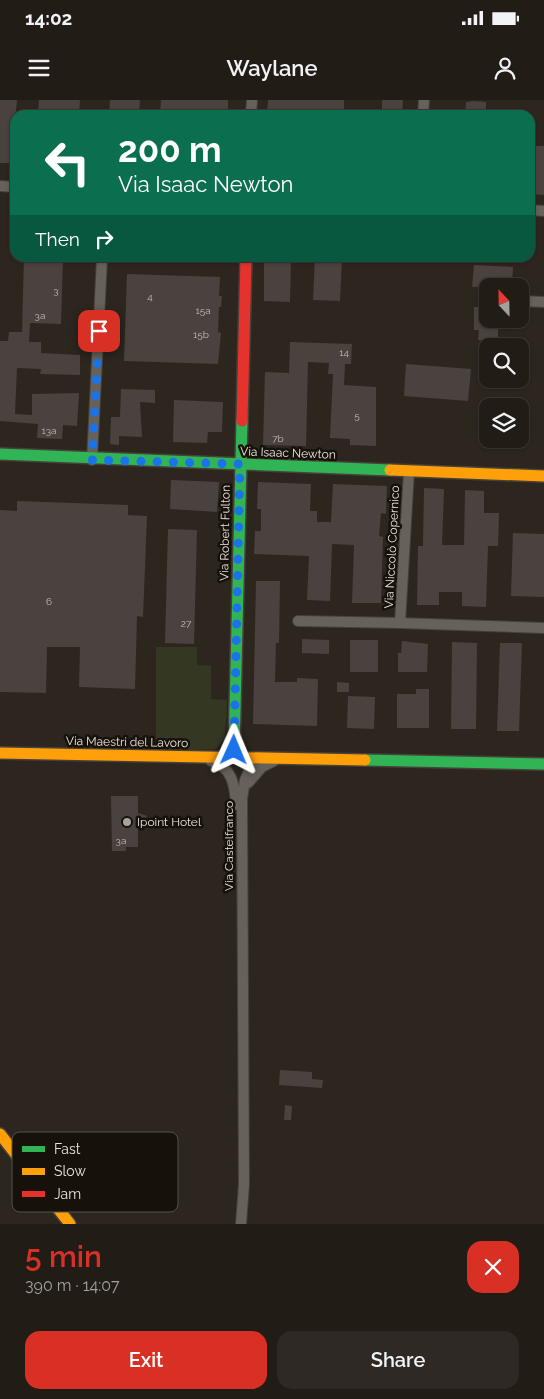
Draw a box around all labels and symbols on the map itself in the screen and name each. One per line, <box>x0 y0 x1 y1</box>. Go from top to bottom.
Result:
north arrow <box>479 278 529 328</box>
house number: 3 <box>53 285 59 296</box>
house number: 4 <box>147 291 153 302</box>
house number: 15a <box>195 305 211 316</box>
house number: 3a <box>35 310 45 321</box>
pin <box>78 310 120 352</box>
house number: 15b <box>193 329 209 340</box>
house number: 14 <box>339 347 349 358</box>
house number: 5 <box>354 410 360 421</box>
house number: 13a <box>41 425 57 436</box>
house number: 7b <box>272 433 284 444</box>
street label: Via Isaac Newton <box>240 444 336 462</box>
street label: Via Robert Fulton <box>217 485 233 581</box>
street label: Via Niccolò Copernico <box>382 485 402 609</box>
house number: 6 <box>46 596 52 607</box>
house number: 27 <box>181 618 192 629</box>
position arrow <box>207 723 259 775</box>
street label: Via Maestri del Lavoro <box>66 734 188 750</box>
street label: Via Castelfranco <box>222 801 236 891</box>
place label: Ipoint Hotel <box>137 815 202 829</box>
marker: Ipoint Hotel <box>121 816 133 828</box>
house number: 3a <box>116 835 126 846</box>
legend <box>12 1132 178 1212</box>
text: Fast <box>54 1141 81 1157</box>
text: Slow <box>54 1163 86 1179</box>
text: Jam <box>54 1186 81 1202</box>

